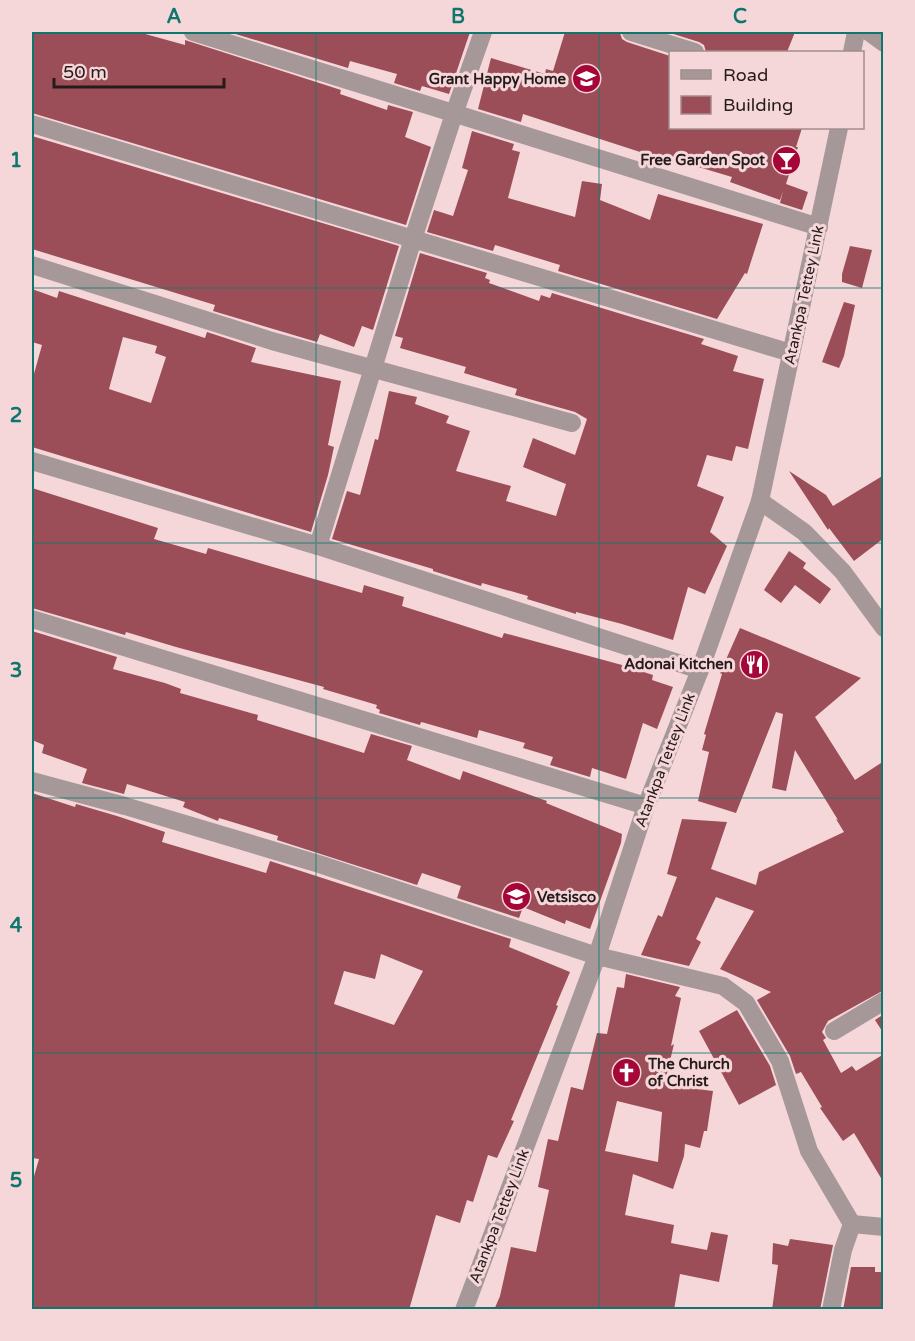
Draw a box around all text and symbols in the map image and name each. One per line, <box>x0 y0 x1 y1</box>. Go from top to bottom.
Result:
text: A <box>167 5 182 29</box>
text: B <box>451 5 465 29</box>
text: C <box>733 5 747 29</box>
scale bar <box>54 51 224 89</box>
legend <box>669 51 864 129</box>
text: 50 m <box>63 61 107 83</box>
school or university icon: Grant Happy Home <box>571 63 603 95</box>
text: Road <box>723 64 768 86</box>
place label: Grant Happy Home <box>429 70 566 89</box>
text: Building <box>723 94 793 116</box>
bar icon: Free Garden Spot <box>770 144 802 176</box>
text: 1 <box>10 149 22 173</box>
place label: Free Garden Spot <box>640 151 765 170</box>
street label: Atankpa Tettey Link <box>780 224 828 366</box>
text: 2 <box>10 404 22 428</box>
restaurant icon: Adonai Kitchen <box>738 648 770 680</box>
place label: Adonai Kitchen <box>624 655 733 673</box>
text: 3 <box>10 659 22 683</box>
street label: Atankpa Tettey Link <box>631 690 699 830</box>
school or university icon: Vetsisco <box>500 881 532 913</box>
place label: Vetsisco <box>537 888 596 906</box>
text: 4 <box>10 914 23 938</box>
place label: The Church of Christ <box>647 1055 730 1090</box>
church icon: The Church of Christ <box>611 1057 643 1089</box>
street label: Atankpa Tettey Link <box>465 1146 533 1286</box>
text: 5 <box>10 1169 22 1193</box>

